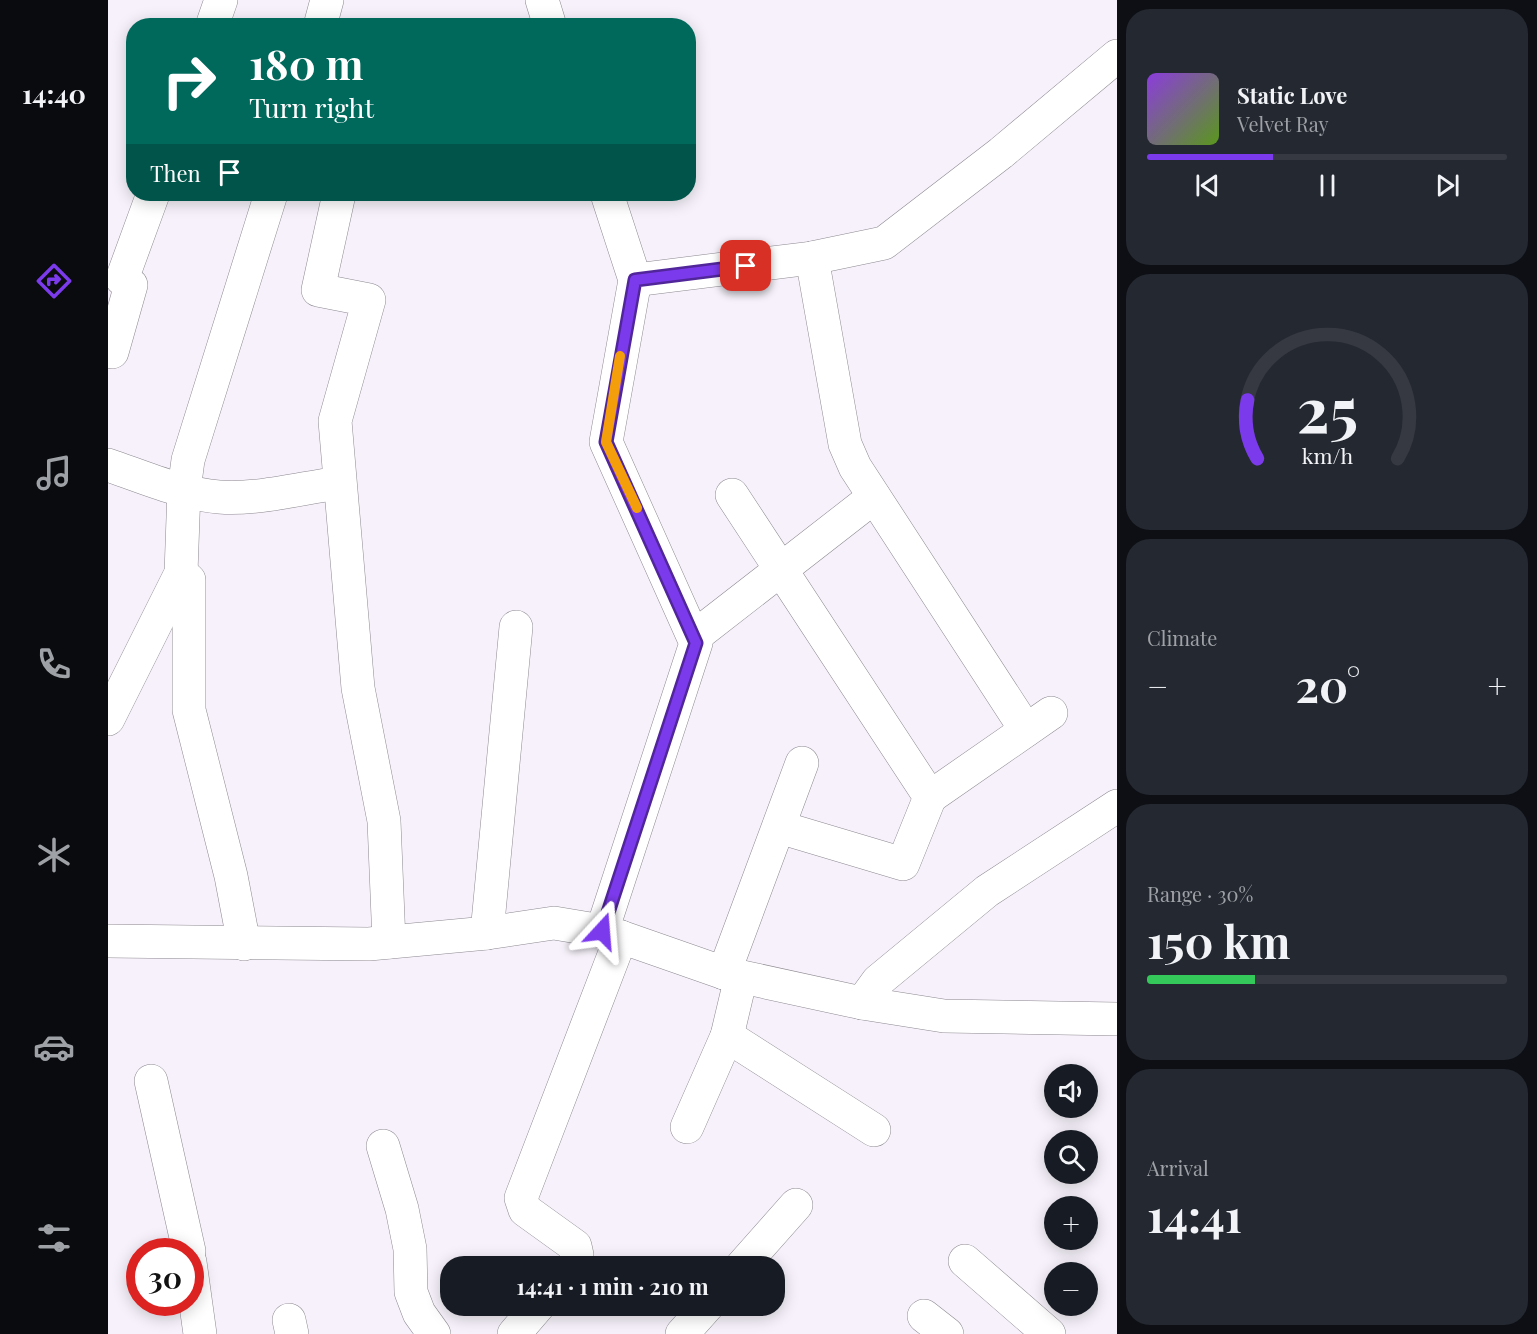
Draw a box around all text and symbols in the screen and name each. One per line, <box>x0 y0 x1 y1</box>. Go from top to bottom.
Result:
text: 180 m <box>249 35 364 91</box>
icon: right <box>150 42 228 120</box>
text: 14:40 <box>22 75 86 111</box>
text: Static Love <box>1237 80 1347 110</box>
text: Turn right <box>249 89 374 125</box>
text: Velvet Ray <box>1237 110 1329 137</box>
icon: arrive <box>213 156 246 189</box>
text: Then <box>150 158 201 188</box>
icon: previous <box>1191 169 1224 202</box>
icon: pause <box>1311 169 1344 202</box>
icon: next <box>1431 169 1464 202</box>
pin <box>720 240 771 291</box>
icon: arrive <box>729 249 762 282</box>
icon: directions <box>33 260 75 302</box>
text: 25 <box>1296 365 1358 449</box>
text: km/h <box>1301 441 1353 469</box>
icon: music <box>33 452 75 494</box>
text: Climate <box>1147 624 1217 651</box>
icon: phone <box>33 643 75 685</box>
text: 20° <box>1296 654 1360 714</box>
text: − <box>1147 663 1168 707</box>
text: + <box>1488 663 1507 707</box>
icon: climate <box>33 834 75 876</box>
text: Range · 30% <box>1147 880 1253 907</box>
position arrow <box>570 899 634 963</box>
text: 150 km <box>1147 910 1290 970</box>
icon: car <box>33 1026 75 1068</box>
map controls <box>1044 1064 1098 1316</box>
button: sound <box>1044 1064 1098 1118</box>
button: search <box>1044 1130 1098 1184</box>
text: Arrival <box>1147 1154 1209 1181</box>
text: 14:41 <box>1147 1184 1242 1244</box>
button: + <box>1044 1196 1098 1250</box>
icon: filters <box>33 1217 75 1259</box>
speed limit sign: 30 <box>126 1238 204 1316</box>
button: − <box>1044 1262 1098 1316</box>
text: 14:41 · 1 min · 210 m <box>516 1271 709 1301</box>

